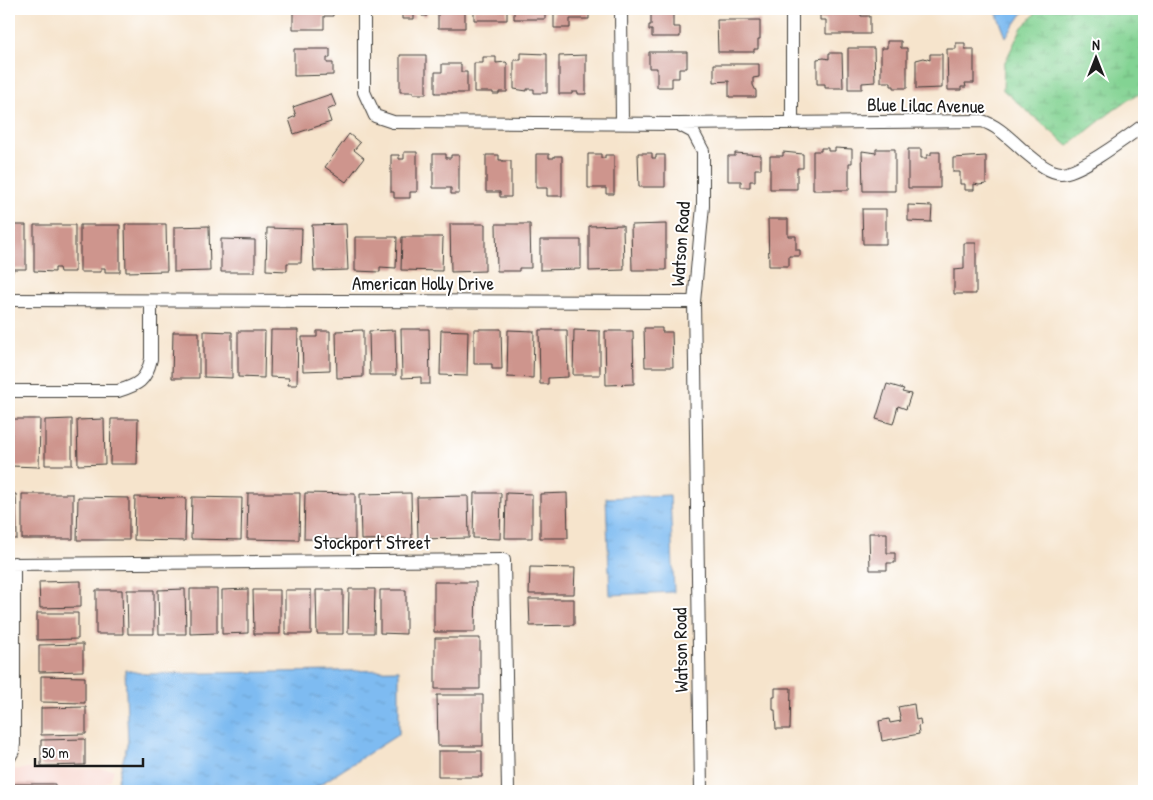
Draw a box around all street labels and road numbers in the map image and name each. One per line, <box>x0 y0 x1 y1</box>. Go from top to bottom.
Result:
street label: Blue Lilac Avenue <box>867 91 986 119</box>
street label: Watson Road <box>664 200 696 287</box>
street label: American Holly Drive <box>352 270 494 296</box>
street label: Stockport Street <box>314 529 431 555</box>
street label: Watson Road <box>666 607 694 693</box>

